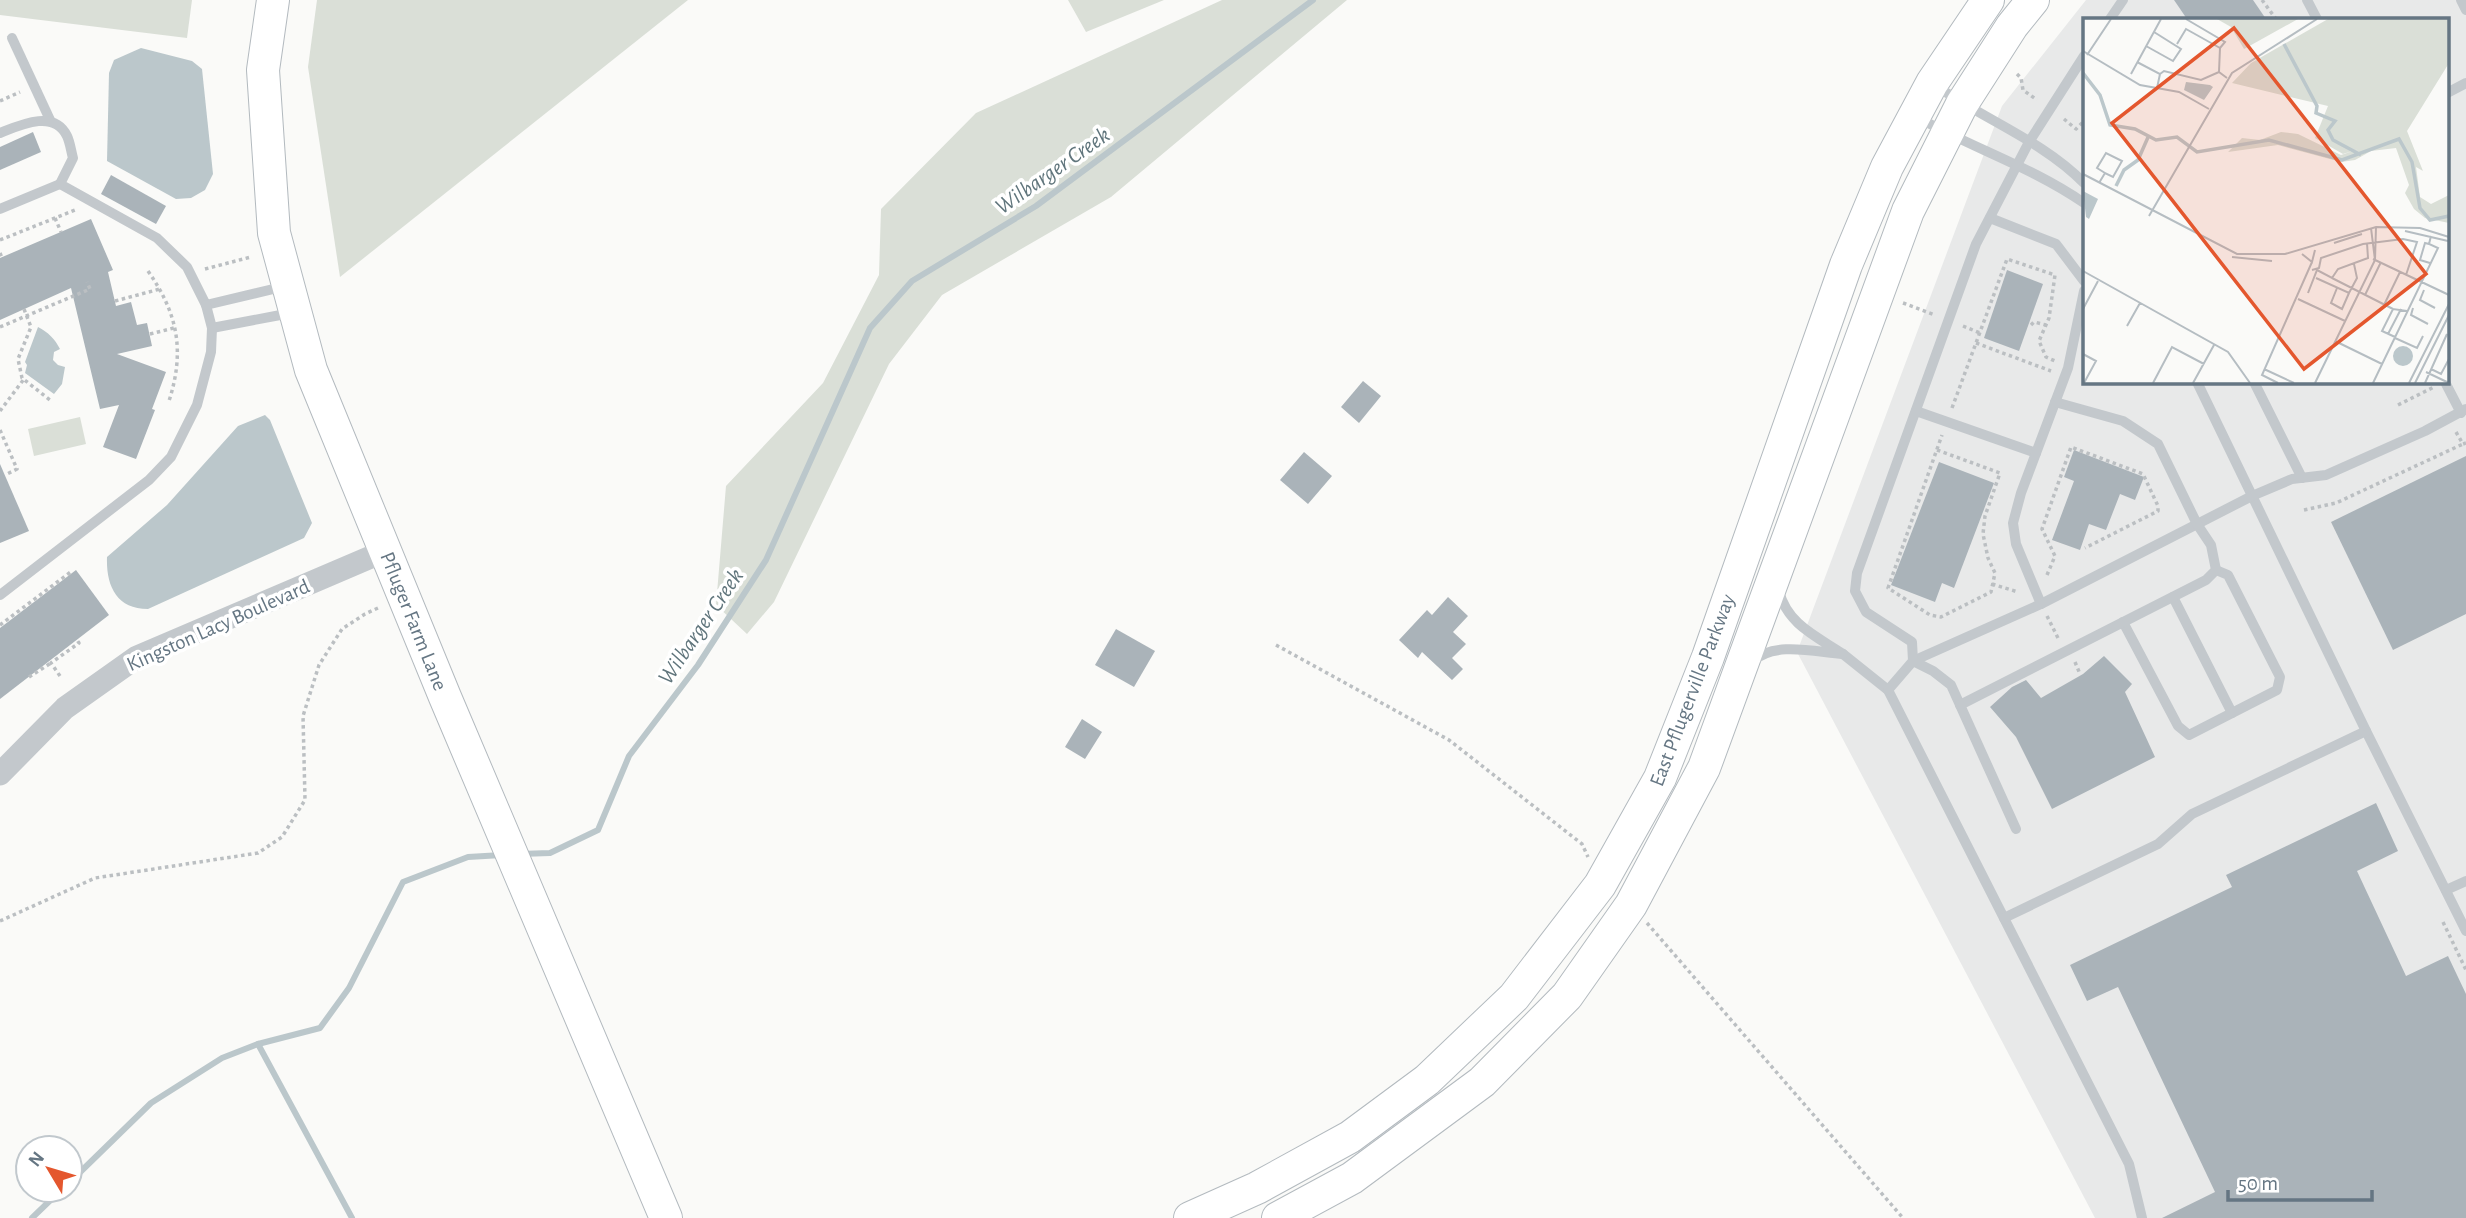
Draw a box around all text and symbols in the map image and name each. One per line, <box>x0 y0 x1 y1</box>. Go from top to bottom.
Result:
inset map <box>2083 18 2448 383</box>
water label: Wilbarger Creek <box>991 123 1115 219</box>
street label: Pfluger Farm Lane <box>376 549 451 694</box>
water label: Wilbarger Creek <box>654 565 748 689</box>
street label: Kingston Lacy Boulevard <box>124 576 313 675</box>
street label: East Pflugerville Parkway <box>1646 591 1739 789</box>
north arrow <box>14 1134 84 1204</box>
text: N <box>25 1148 48 1171</box>
scale bar <box>2228 1158 2372 1202</box>
text: 50 m <box>2238 1173 2278 1194</box>

